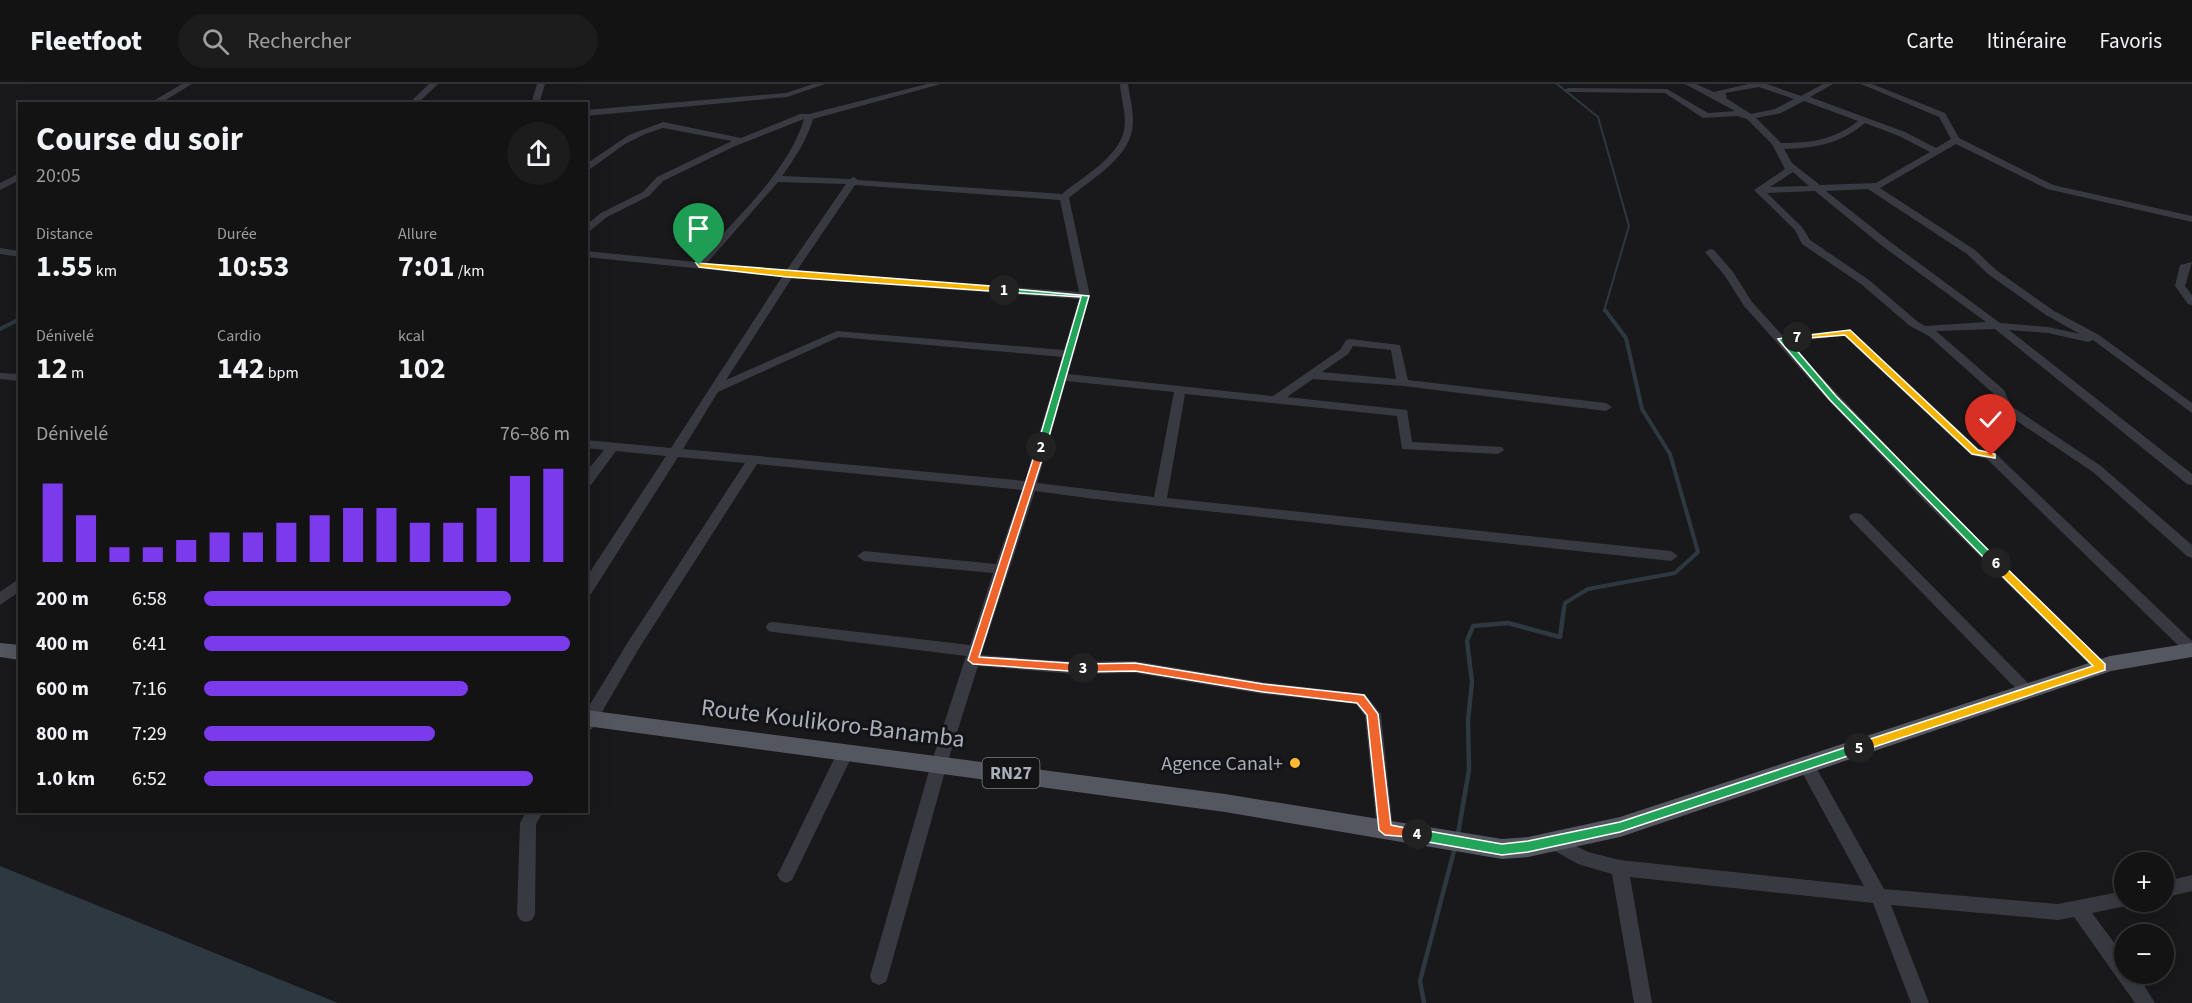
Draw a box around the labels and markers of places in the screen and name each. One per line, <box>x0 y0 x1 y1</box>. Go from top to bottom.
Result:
pin <box>673 203 724 265</box>
pin: 1 <box>989 275 1019 305</box>
pin: 7 <box>1782 322 1812 352</box>
pin <box>1965 394 2016 456</box>
pin: 2 <box>1026 432 1056 462</box>
pin: 6 <box>1981 548 2011 578</box>
pin: 3 <box>1068 653 1098 683</box>
pin: 5 <box>1844 733 1874 763</box>
place label: Agence Canal+ <box>1161 750 1283 778</box>
marker: Agence Canal+ <box>1288 756 1302 770</box>
pin: 4 <box>1402 819 1432 849</box>

